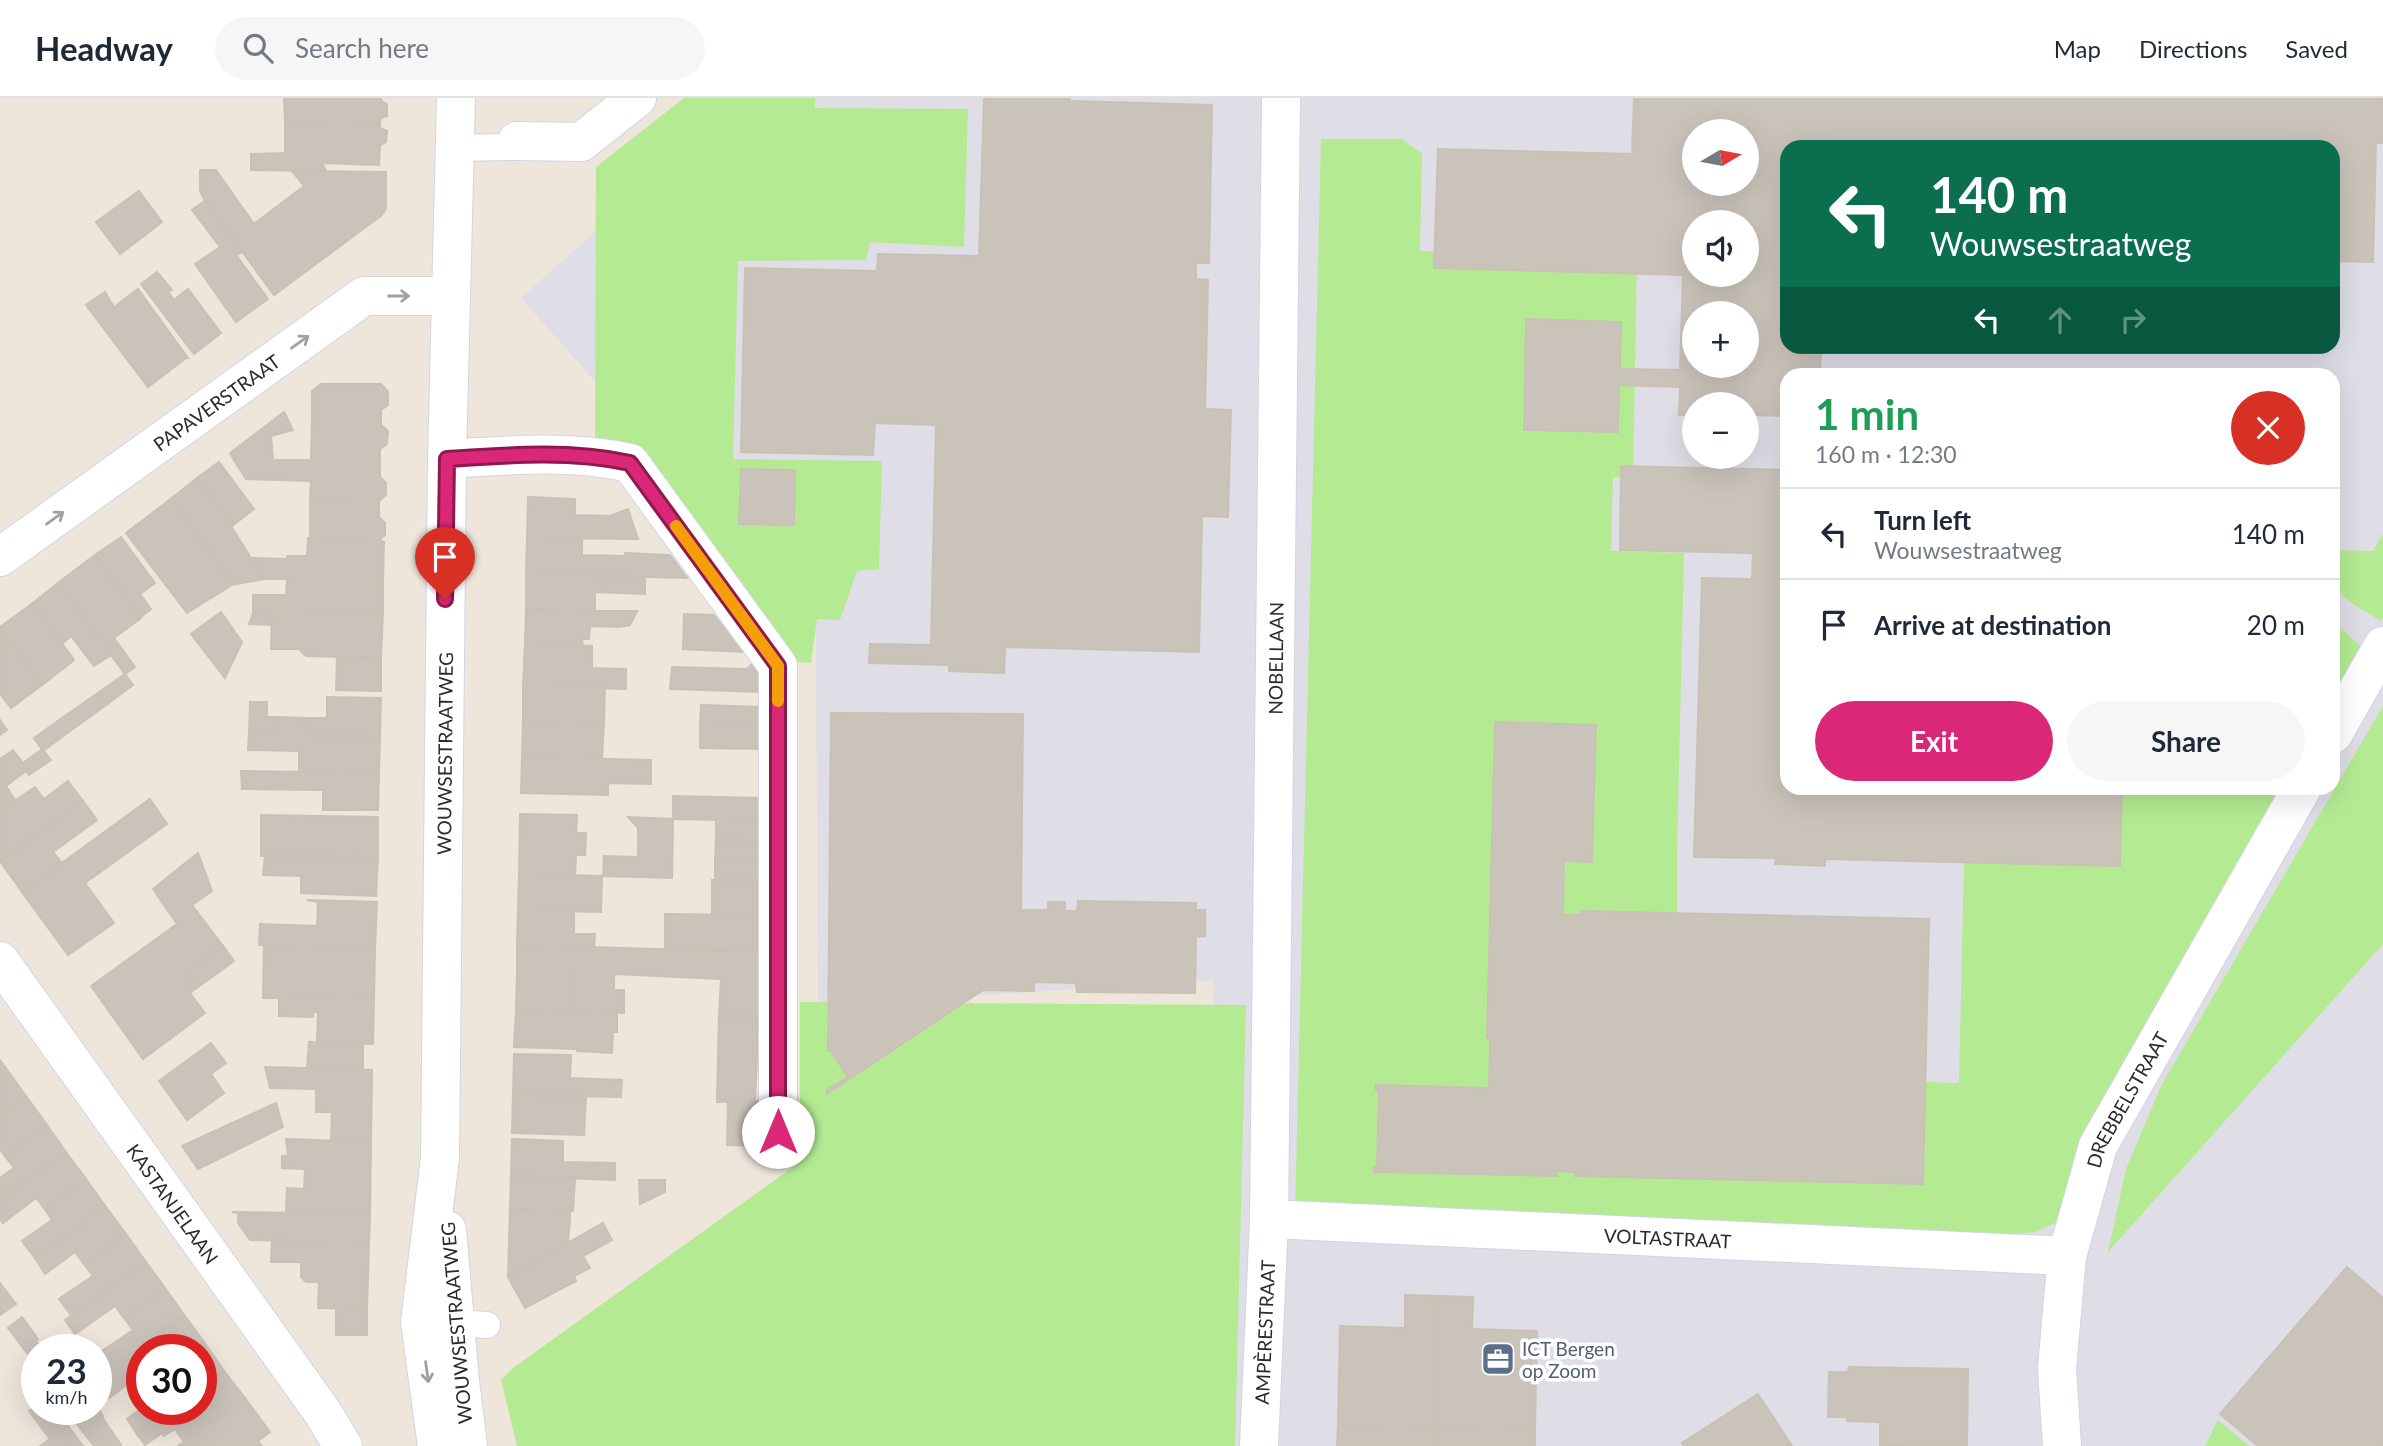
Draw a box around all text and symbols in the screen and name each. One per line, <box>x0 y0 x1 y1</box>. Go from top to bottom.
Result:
search box <box>215 17 705 80</box>
text: Headway <box>35 28 173 68</box>
icon: search <box>239 29 277 67</box>
text: Search here <box>295 32 429 64</box>
text: Map <box>2054 34 2101 63</box>
text: Directions <box>2139 34 2247 63</box>
text: Saved <box>2285 34 2348 63</box>
north arrow <box>1682 119 1759 196</box>
map controls <box>1682 119 1759 469</box>
text: 140 m <box>1930 165 2068 223</box>
icon: left <box>1815 168 1906 259</box>
button: sound <box>1682 210 1759 287</box>
text: Wouwsestraatweg <box>1930 224 2191 263</box>
one-way arrow <box>387 289 410 303</box>
button: + <box>1682 301 1759 378</box>
icon: left <box>1968 301 2006 339</box>
icon: ahead <box>2041 301 2079 339</box>
icon: right <box>2114 301 2152 339</box>
one-way arrow <box>290 335 309 349</box>
street label: PAPAVERSTRAAT <box>148 349 284 455</box>
text: 1 min <box>1815 389 1919 439</box>
button: close <box>2231 391 2305 465</box>
button: − <box>1682 392 1759 469</box>
text: 160 m · 12:30 <box>1815 440 1957 468</box>
text: Turn left <box>1874 504 1971 536</box>
one-way arrow <box>46 510 64 525</box>
icon: left <box>1815 515 1853 553</box>
text: 140 m <box>2232 518 2305 550</box>
pin <box>415 527 475 599</box>
text: Wouwsestraatweg <box>1874 536 2062 564</box>
icon: arrive <box>426 538 464 576</box>
street label: NOBELLAAN <box>1263 602 1287 715</box>
icon: arrive <box>1815 606 1853 644</box>
text: Arrive at destination <box>1874 609 2111 641</box>
text: 20 m <box>2247 609 2305 641</box>
street label: WOUWSESTRAATWEG <box>432 652 457 855</box>
button: Exit <box>1815 701 2053 781</box>
button: Share <box>2067 701 2305 781</box>
street label: DREBBELSTRAAT <box>2081 1027 2172 1170</box>
position arrow <box>741 1095 815 1169</box>
street label: KASTANJELAAN <box>123 1139 224 1268</box>
street label: WOUWSESTRAATWEG <box>436 1221 476 1425</box>
street label: VOLTASTRAAT <box>1603 1223 1732 1252</box>
street label: AMPÈRESTRAAT <box>1249 1259 1279 1405</box>
speed limit sign: 30 <box>126 1334 217 1425</box>
place label: ICT Bergen op Zoom <box>1522 1337 1615 1382</box>
office icon: ICT Bergen op Zoom <box>1479 1340 1517 1378</box>
text: 23 <box>46 1349 87 1391</box>
one-way arrow <box>421 1360 434 1383</box>
text: km/h <box>45 1386 88 1408</box>

